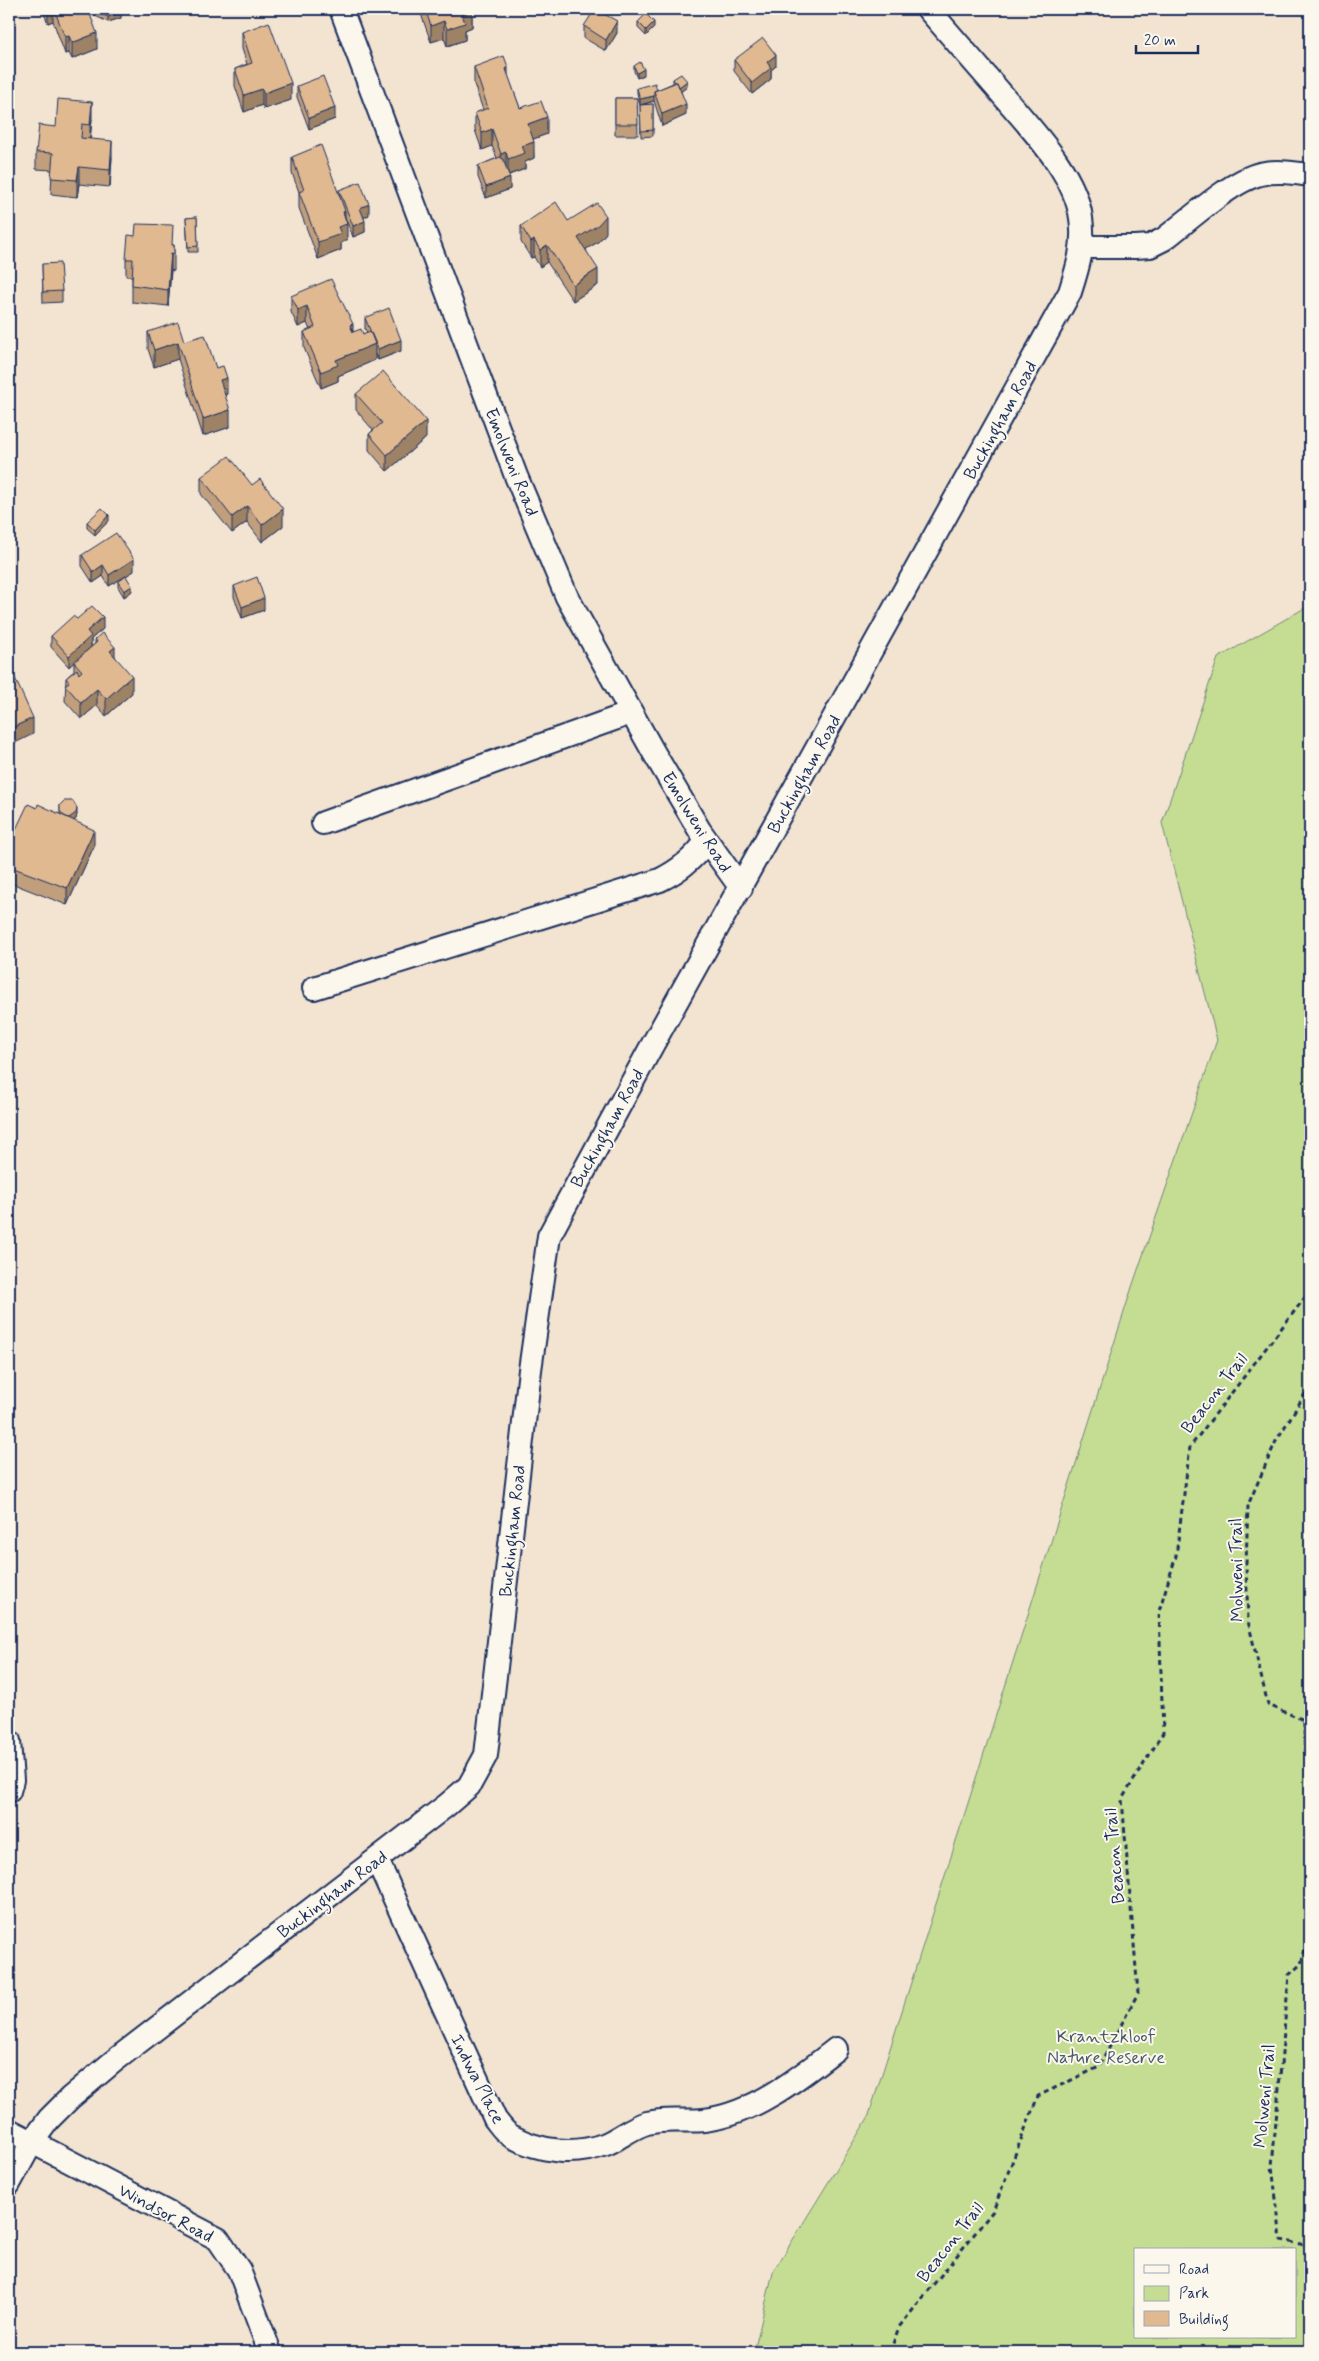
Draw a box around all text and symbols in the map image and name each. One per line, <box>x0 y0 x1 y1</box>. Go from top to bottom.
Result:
scale bar <box>1136 22 1199 54</box>
text: 20 m <box>1144 31 1176 51</box>
street label: Buckingham Road <box>958 357 1045 485</box>
street label: Emolweni Road <box>478 405 544 520</box>
street label: Buckingham Road <box>762 711 849 839</box>
street label: Emolweni Road <box>656 767 737 878</box>
street label: Buckingham Road <box>565 1065 652 1193</box>
street label: Beacon Trail <box>1176 1348 1254 1439</box>
street label: Buckingham Road <box>494 1464 534 1598</box>
street label: Molweni Trail <box>1224 1518 1250 1622</box>
street label: Beacon Trail <box>1099 1807 1131 1905</box>
street label: Buckingham Road <box>272 1845 394 1946</box>
park label: Krantzkloof Nature Reserve <box>1047 2025 1165 2070</box>
street label: Indwa Place <box>444 2031 510 2128</box>
street label: Molweni Trail <box>1248 2043 1282 2149</box>
street label: Windsor Road <box>114 2179 217 2249</box>
street label: Beacon Trail <box>912 2197 990 2288</box>
legend <box>1134 2248 1296 2338</box>
text: Road <box>1179 2260 1209 2280</box>
text: Park <box>1179 2284 1209 2304</box>
text: Building <box>1179 2310 1229 2331</box>

